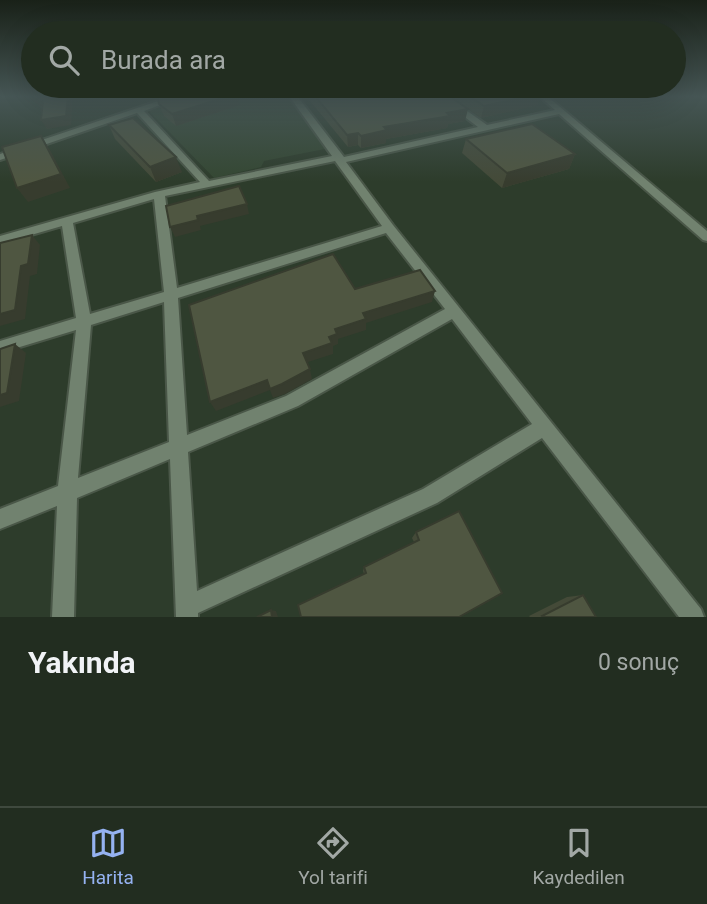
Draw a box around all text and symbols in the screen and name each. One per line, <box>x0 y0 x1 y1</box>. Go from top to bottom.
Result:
search box <box>21 21 686 98</box>
icon: search <box>45 41 83 79</box>
text: Burada ara <box>101 45 226 75</box>
text: Yakında <box>28 645 136 680</box>
text: 0 sonuç <box>598 649 679 676</box>
tab: Harita <box>82 824 134 889</box>
tab: Yol tarifi <box>298 824 368 889</box>
tab: Kaydedilen <box>532 824 625 889</box>

